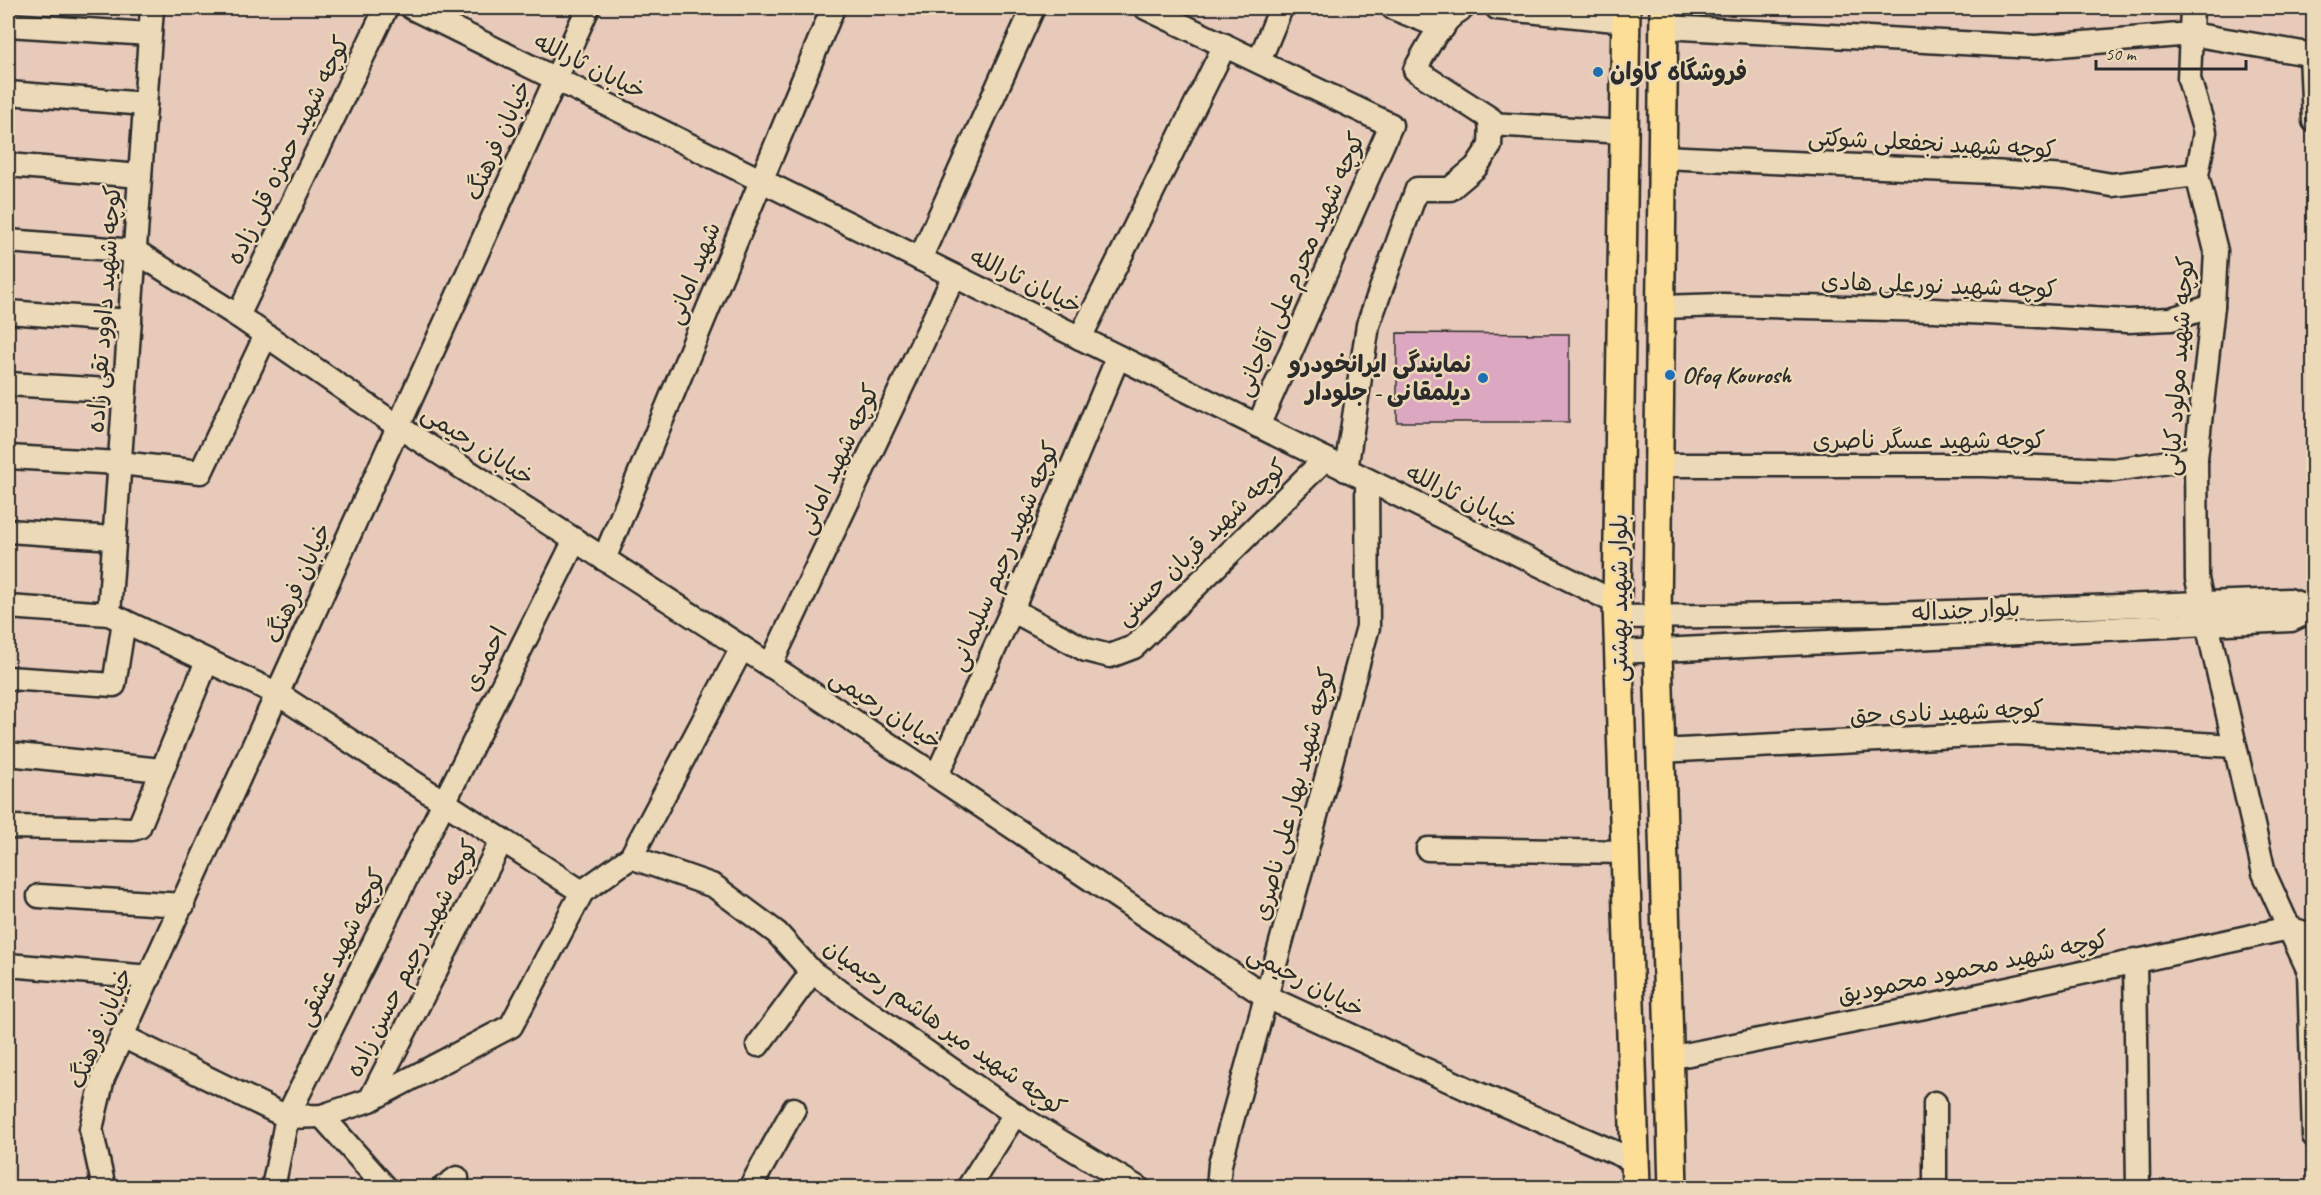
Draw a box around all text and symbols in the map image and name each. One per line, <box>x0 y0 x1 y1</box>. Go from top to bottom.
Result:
street label: خیابان ثارالله <box>529 26 651 106</box>
street label: کوچه شهید حمزه قلی زاده <box>220 31 356 269</box>
scale bar <box>2096 33 2246 71</box>
text: 50 m <box>2105 43 2138 65</box>
place label: فروشگاه کاوان <box>1610 57 1747 87</box>
marker: فروشگاه کاوان <box>1591 65 1605 79</box>
street label: خیابان فرهنگ <box>458 75 538 205</box>
street label: کوچه شهید نجفعلی شوکتی <box>1807 122 2057 164</box>
street label: کوچه شهید محرم علی آقاجانی <box>1228 127 1375 402</box>
street label: کوچه شهید داوود تقی زاده <box>80 184 128 434</box>
street label: شهید امانی <box>659 217 727 329</box>
street label: خیابان ثارالله <box>965 241 1087 321</box>
street label: کوچه شهید مولود کیانی <box>2155 255 2202 477</box>
street label: کوچه شهید نورعلی هادی <box>1820 266 2058 304</box>
place label: نمایندگی ایرانخودرو دیلمقانی - جلودار <box>1287 349 1471 408</box>
place label: Ofoq Kourosh <box>1682 360 1792 390</box>
marker: Ofoq Kourosh <box>1663 368 1677 382</box>
marker: نمایندگی ایرانخودرو دیلمقانی - جلودار <box>1476 371 1490 385</box>
street label: کوچه شهید امانی <box>790 379 886 539</box>
street label: خیابان رحیمی <box>416 398 540 492</box>
street label: کوچه شهید عسگر ناصری <box>1813 425 2045 455</box>
street label: کوچه شهید رحیم سلیمانی <box>942 437 1069 677</box>
street label: کوچه شهید قربان حسنی <box>1109 452 1293 632</box>
street label: خیابان ثارالله <box>1401 457 1523 537</box>
street label: بلوار شهید بهشتی <box>1604 514 1634 682</box>
street label: خیابان فرهنگ <box>258 518 338 648</box>
street label: بلوار جنداله <box>1911 592 2021 628</box>
street label: احمدی <box>456 622 514 696</box>
street label: خیابان رحیمی <box>824 662 948 756</box>
street label: کوچه شهید بهار علی ناصری <box>1246 664 1342 924</box>
street label: کوچه شهید نادی حق <box>1849 694 2045 730</box>
street label: کوچه شهید رحیم حسن زاده <box>339 834 488 1083</box>
street label: کوچه شهید عشقی <box>290 863 392 1031</box>
street label: کوچه شهید محمود محمودیق <box>1835 924 2111 1010</box>
street label: کوچه شهید میر هاشم رحیمیان <box>816 932 1072 1125</box>
street label: خیابان رحیمی <box>1242 938 1370 1024</box>
street label: خیابان فرهنگ <box>61 963 139 1093</box>

